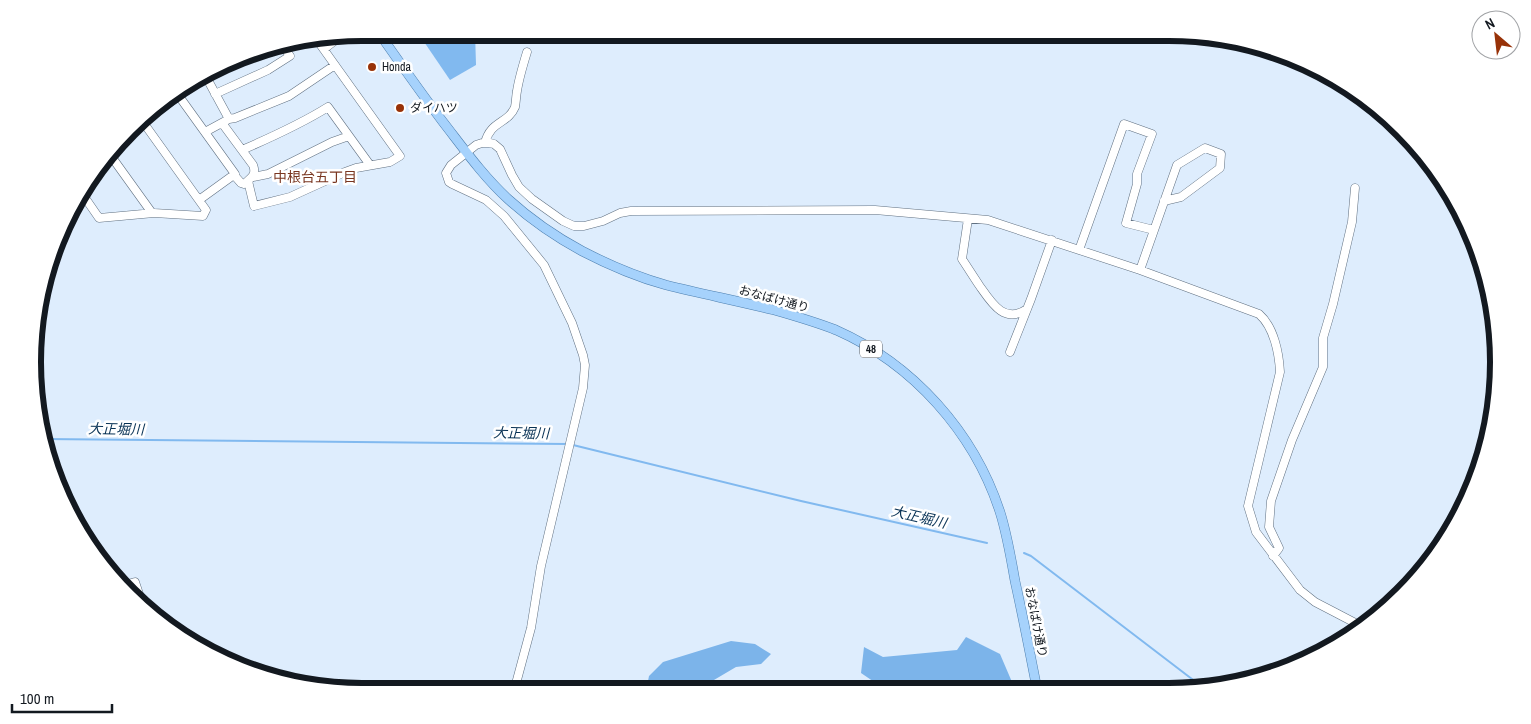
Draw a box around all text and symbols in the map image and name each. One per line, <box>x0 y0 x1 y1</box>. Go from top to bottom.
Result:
north arrow <box>1471 10 1521 60</box>
text: N <box>1482 14 1498 33</box>
place label: Honda <box>382 59 412 75</box>
marker: Honda <box>366 61 378 73</box>
place label: ダイハツ <box>410 100 458 116</box>
marker: ダイハツ <box>394 102 406 114</box>
district label: 中根台五丁目 <box>273 168 357 186</box>
street label: おなばけ通り <box>737 282 811 316</box>
road number: 48 <box>860 340 882 358</box>
water label: 大正堀川 <box>88 420 146 439</box>
water label: 大正堀川 <box>493 424 551 443</box>
water label: 大正堀川 <box>890 502 950 533</box>
street label: おなばけ通り <box>1021 585 1051 659</box>
scale bar <box>12 682 112 714</box>
text: 100 m <box>20 688 54 709</box>

